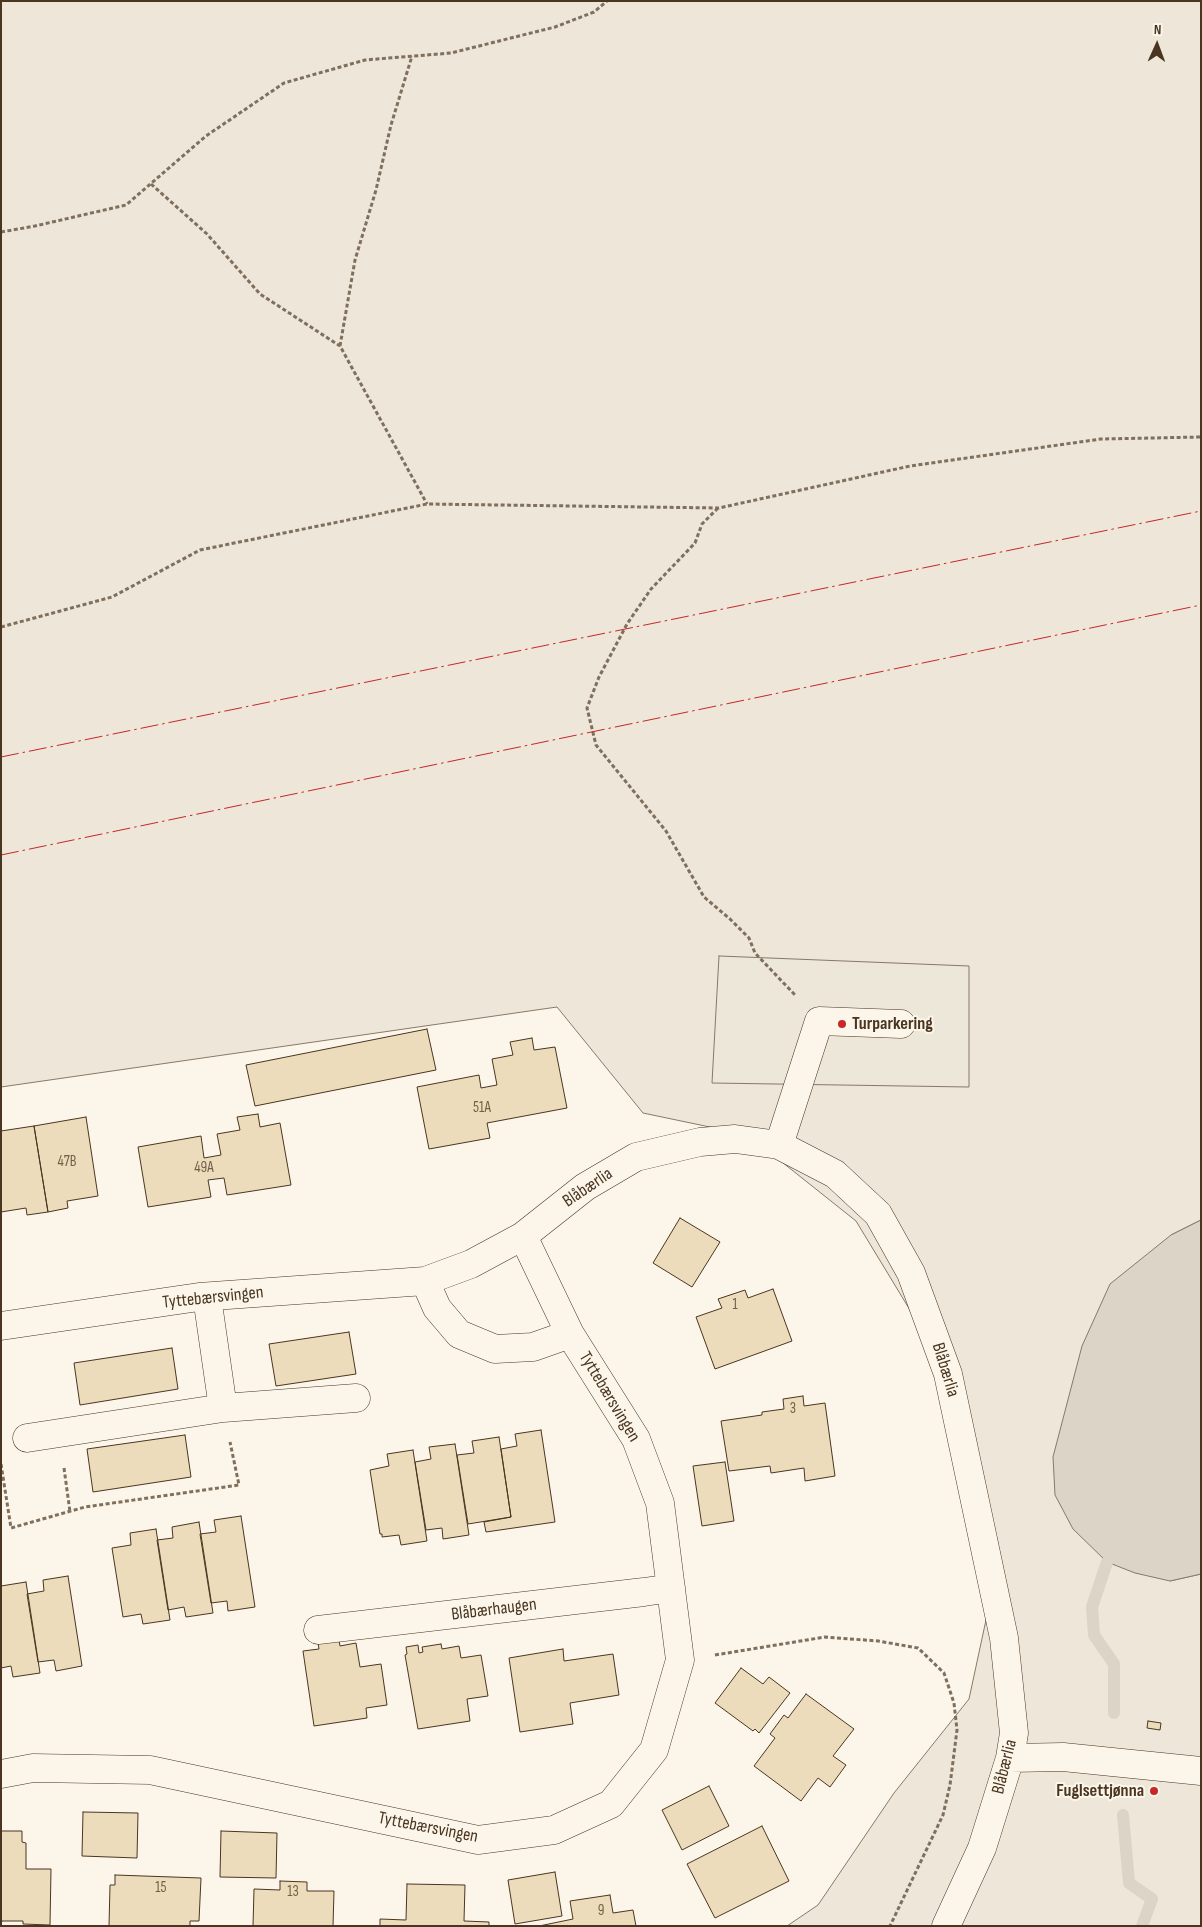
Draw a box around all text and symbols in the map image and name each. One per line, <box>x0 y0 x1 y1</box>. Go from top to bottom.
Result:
north arrow <box>1132 20 1182 70</box>
text: N <box>1153 21 1162 38</box>
place label: Turparkering <box>852 1013 933 1035</box>
marker: Turparkering <box>836 1018 848 1030</box>
house number: 51A <box>473 1099 491 1117</box>
house number: 47B <box>58 1153 76 1171</box>
house number: 49A <box>194 1159 214 1177</box>
street label: Blåbærlia <box>559 1163 617 1213</box>
street label: Tyttebærsvingen <box>161 1282 265 1314</box>
house number: 1 <box>732 1296 738 1314</box>
street label: Blåbærlia <box>927 1340 963 1400</box>
street label: Tyttebærsvingen <box>574 1348 644 1446</box>
house number: 3 <box>790 1400 796 1418</box>
street label: Blåbærhaugen <box>450 1594 538 1626</box>
street label: Blåbærlia <box>988 1737 1022 1797</box>
place label: Fuglsettjønna <box>1056 1780 1144 1802</box>
marker: Fuglsettjønna <box>1148 1785 1160 1797</box>
street label: Tyttebærsvingen <box>376 1808 480 1848</box>
house number: 15 <box>155 1879 167 1897</box>
house number: 13 <box>287 1883 299 1901</box>
house number: 9 <box>598 1902 604 1920</box>

